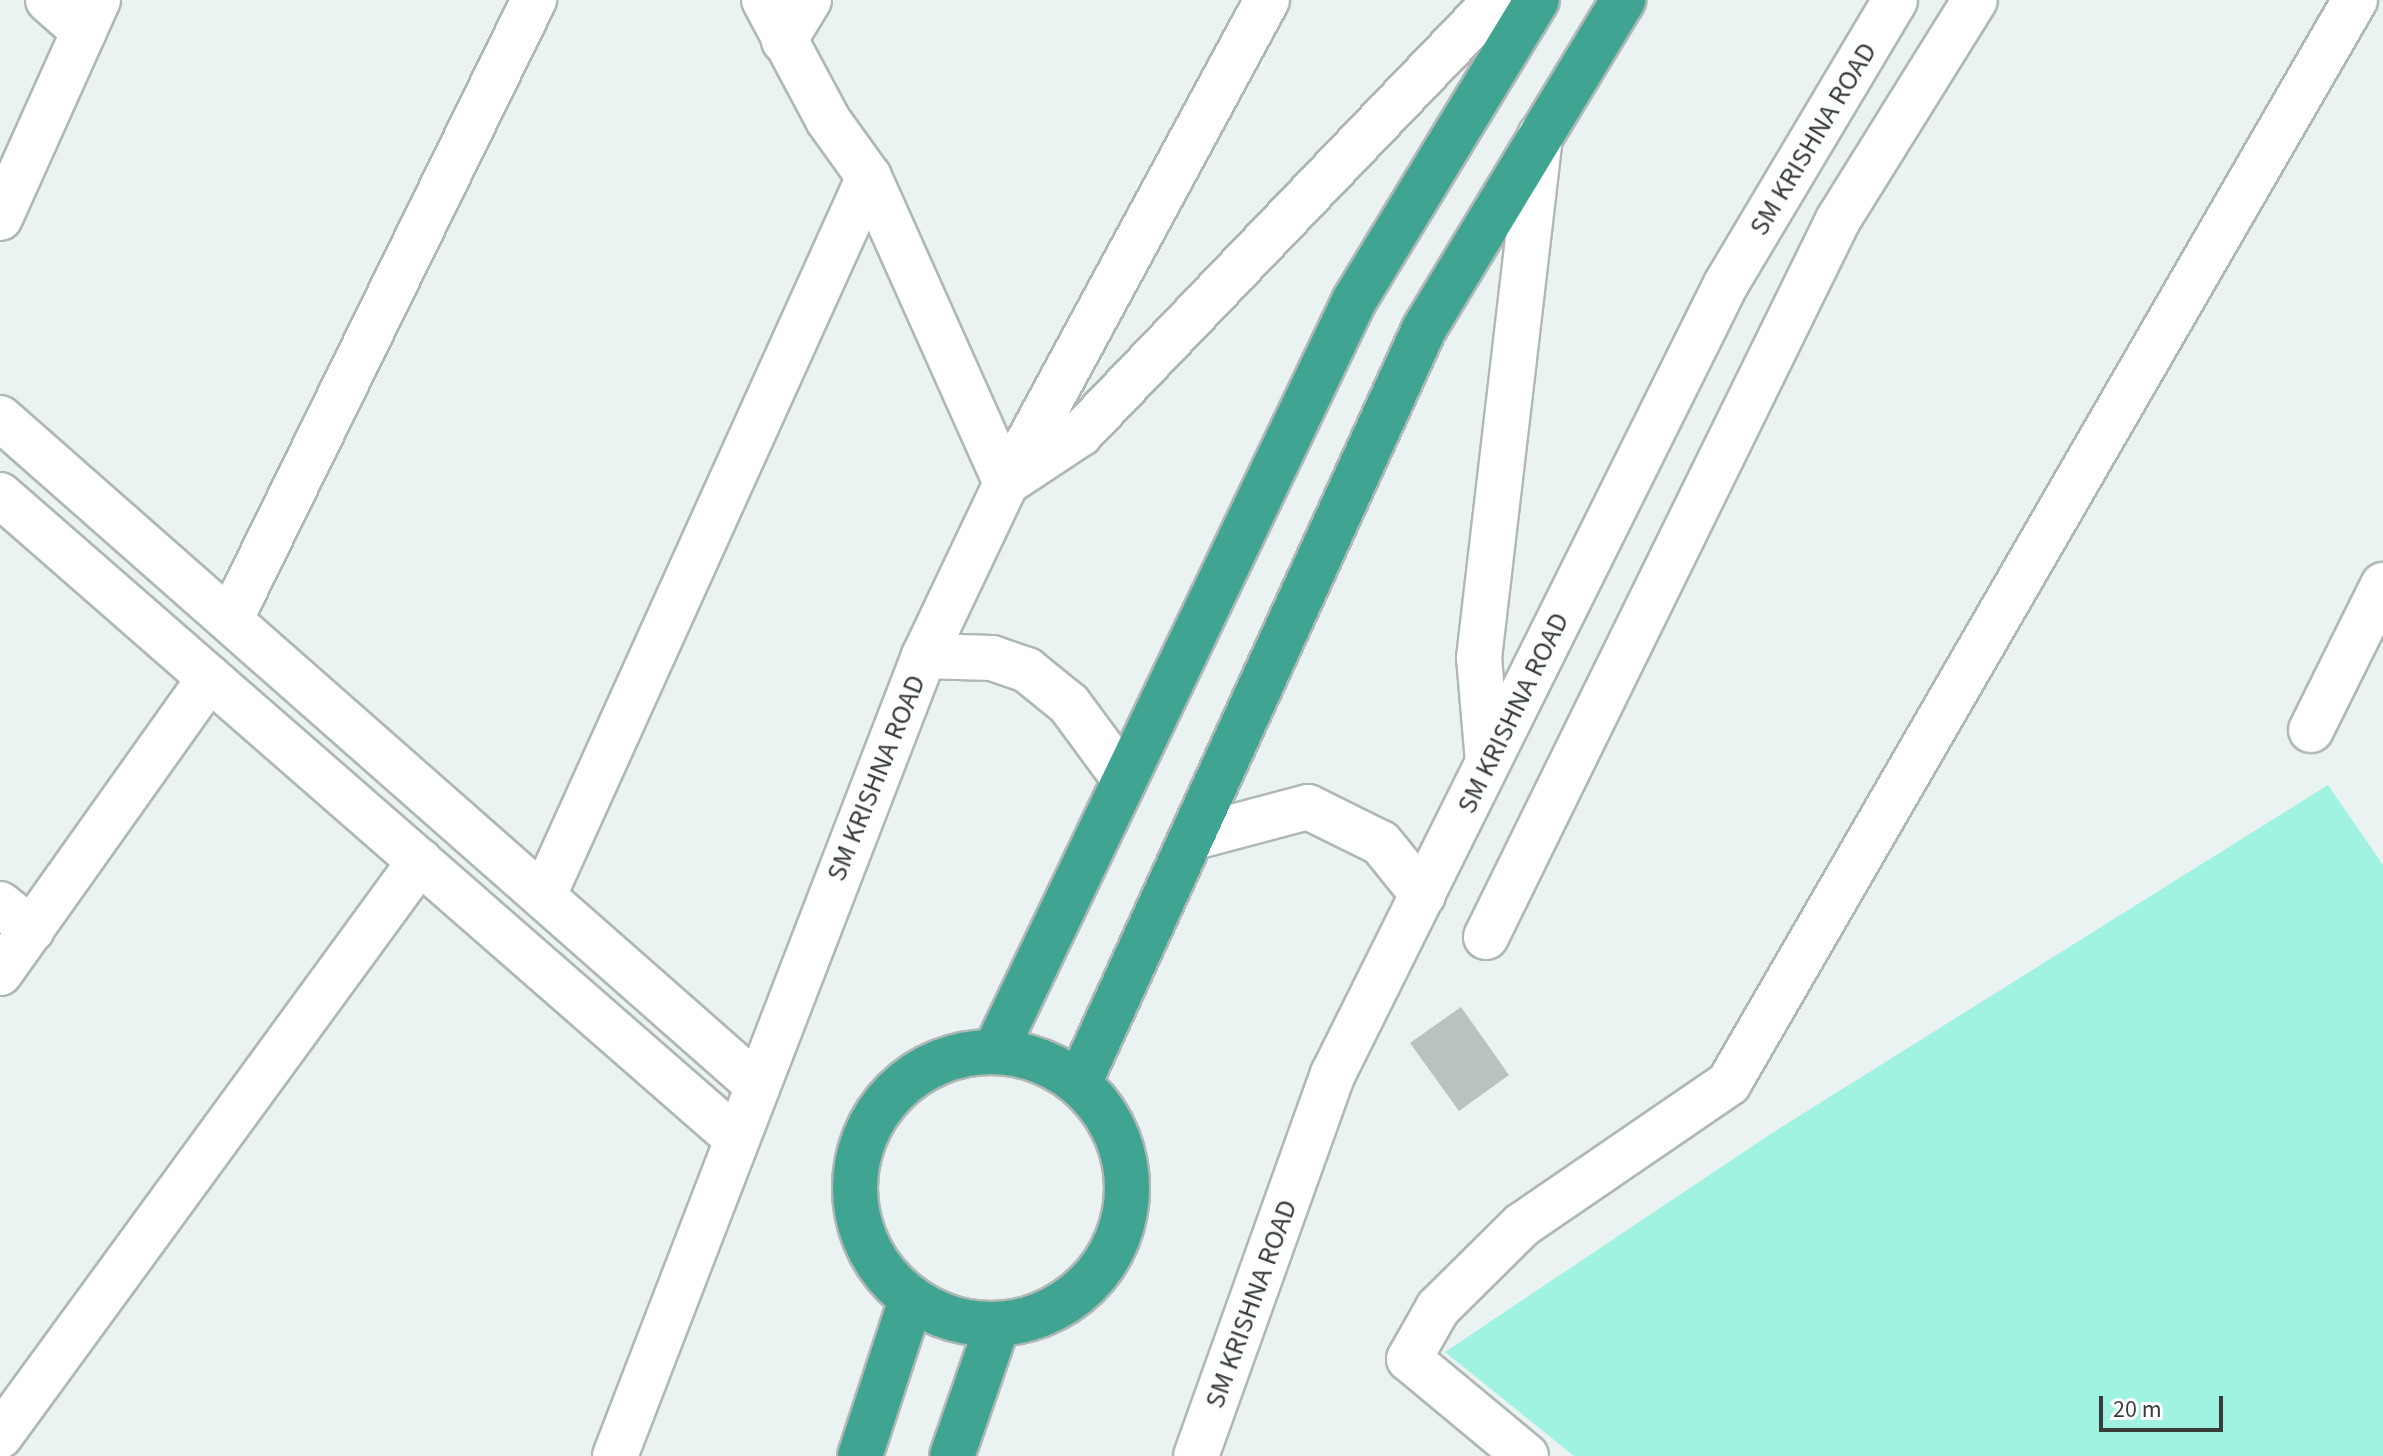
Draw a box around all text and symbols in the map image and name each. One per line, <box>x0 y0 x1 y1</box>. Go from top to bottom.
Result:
street label: SM KRISHNA ROAD <box>1742 36 1884 242</box>
street label: SM KRISHNA ROAD <box>1450 607 1576 819</box>
street label: SM KRISHNA ROAD <box>819 670 933 886</box>
street label: SM KRISHNA ROAD <box>1198 1195 1304 1413</box>
scale bar <box>2103 1380 2227 1430</box>
text: 20 m <box>2113 1392 2162 1427</box>

